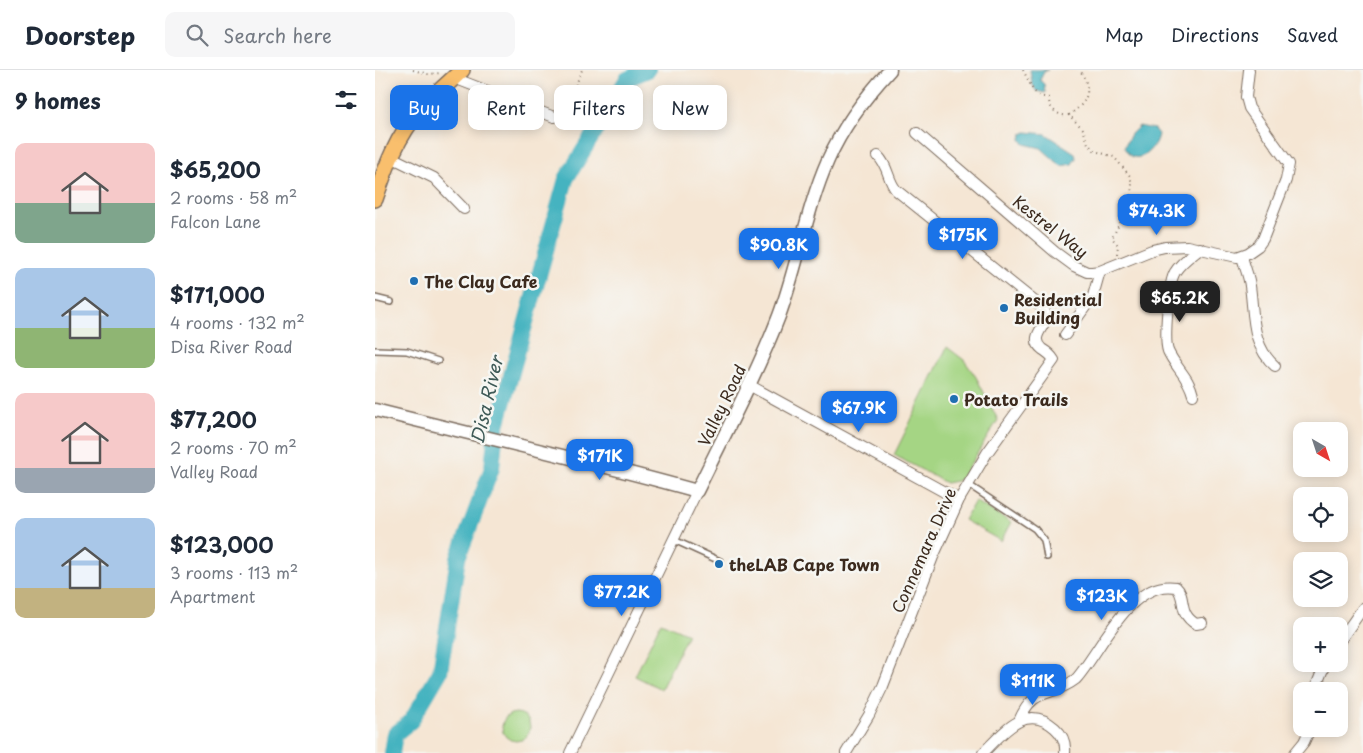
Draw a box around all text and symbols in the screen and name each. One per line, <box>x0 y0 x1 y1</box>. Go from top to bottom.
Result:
search box <box>165 12 515 57</box>
text: Doorstep <box>25 17 135 53</box>
icon: search <box>183 21 211 49</box>
text: Search here <box>223 21 332 49</box>
text: Map <box>1105 21 1143 48</box>
text: Directions <box>1171 21 1259 48</box>
text: Saved <box>1287 21 1338 48</box>
text: 9 homes <box>15 84 101 116</box>
chip: Buy <box>390 85 458 130</box>
chip: Rent <box>468 85 544 130</box>
chip: Filters <box>554 85 643 130</box>
chip: New <box>653 85 727 130</box>
icon: filters <box>332 86 360 114</box>
text: $65,200 <box>170 153 261 185</box>
icon: home <box>55 163 115 223</box>
text: 2 rooms · 58 m² <box>170 185 297 209</box>
street label: Kestrel Way <box>1008 189 1094 263</box>
pin: $74.3K <box>1116 194 1198 236</box>
text: $74.3K <box>1129 198 1185 222</box>
text: Falcon Lane <box>170 209 261 233</box>
pin: $175K <box>928 218 998 260</box>
text: $175K <box>939 222 987 246</box>
pin: $90.8K <box>738 228 820 270</box>
text: $90.8K <box>750 232 808 256</box>
place label: The Clay Cafe <box>424 269 538 293</box>
marker: The Clay Cafe <box>408 275 420 287</box>
text: $171,000 <box>170 278 265 310</box>
pin: $65.2K <box>1139 280 1221 323</box>
text: $65.2K <box>1151 285 1209 309</box>
place label: Residential Building <box>1014 287 1102 329</box>
icon: home <box>55 288 115 348</box>
marker: Residential Building <box>998 302 1010 314</box>
text: 4 rooms · 132 m² <box>170 310 305 334</box>
text: Disa River Road <box>170 334 293 358</box>
water label: Disa River <box>463 351 510 446</box>
street label: Valley Road <box>691 360 751 450</box>
place label: Potato Trails <box>964 387 1069 411</box>
pin: $67.9K <box>818 390 900 433</box>
marker: Potato Trails <box>948 393 960 405</box>
text: $67.9K <box>832 395 886 419</box>
text: $77,200 <box>170 403 257 435</box>
icon: home <box>55 413 115 473</box>
north arrow <box>1293 422 1347 478</box>
map controls <box>1293 422 1348 737</box>
text: 2 rooms · 70 m² <box>170 435 297 459</box>
pin: $171K <box>565 438 635 481</box>
text: $171K <box>577 443 623 467</box>
text: Valley Road <box>170 459 258 483</box>
street label: Connemara Drive <box>885 483 962 617</box>
button: locate <box>1293 487 1348 542</box>
text: $123,000 <box>170 528 273 560</box>
icon: home <box>55 538 115 598</box>
place label: theLAB Cape Town <box>729 552 880 576</box>
button: layers <box>1293 552 1348 607</box>
marker: theLAB Cape Town <box>713 558 725 570</box>
text: 3 rooms · 113 m² <box>170 560 298 584</box>
pin: $77.2K <box>581 574 663 617</box>
pin: $123K <box>1067 578 1137 621</box>
text: $77.2K <box>594 579 650 603</box>
text: $123K <box>1076 583 1128 607</box>
text: Apartment <box>170 584 255 608</box>
button: + <box>1293 617 1348 672</box>
pin: $111K <box>998 664 1068 706</box>
text: $111K <box>1011 668 1055 692</box>
button: − <box>1293 682 1348 737</box>

